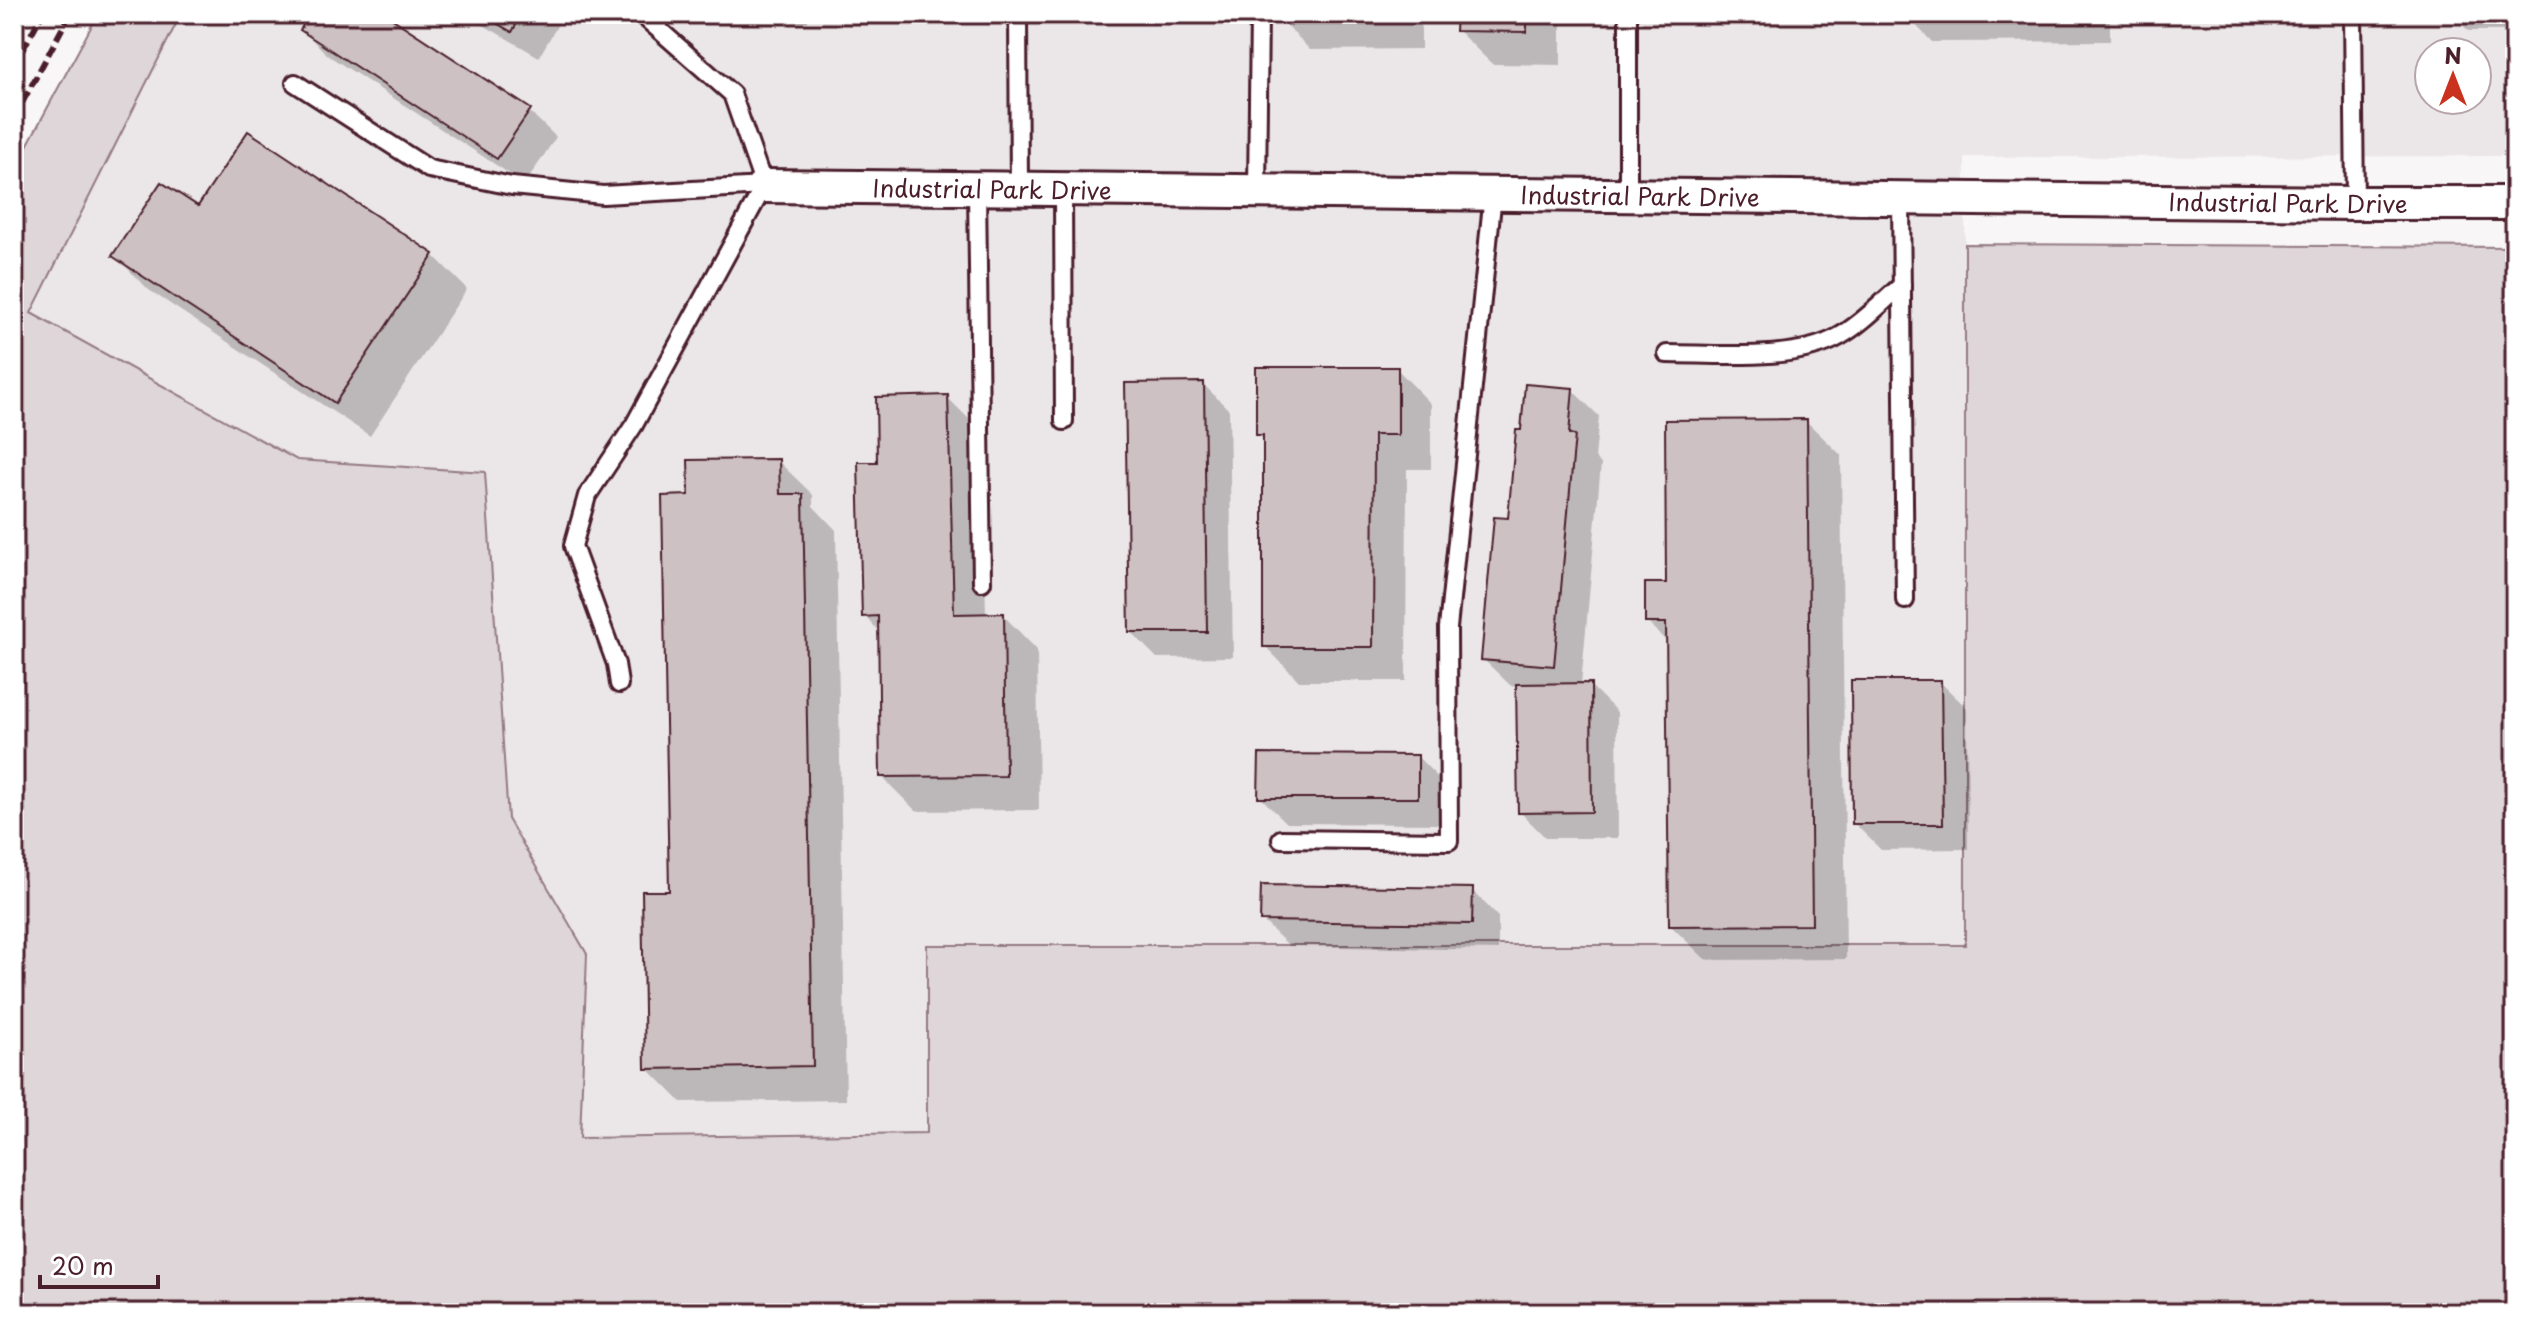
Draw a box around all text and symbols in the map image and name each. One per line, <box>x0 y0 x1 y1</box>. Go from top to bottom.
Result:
north arrow <box>2413 36 2493 116</box>
text: N <box>2444 38 2462 71</box>
street label: Industrial Park Drive <box>872 169 1112 208</box>
street label: Industrial Park Drive <box>1520 176 1760 215</box>
street label: Industrial Park Drive <box>2168 183 2408 221</box>
scale bar <box>40 1239 158 1289</box>
text: 20 m <box>52 1247 114 1283</box>

